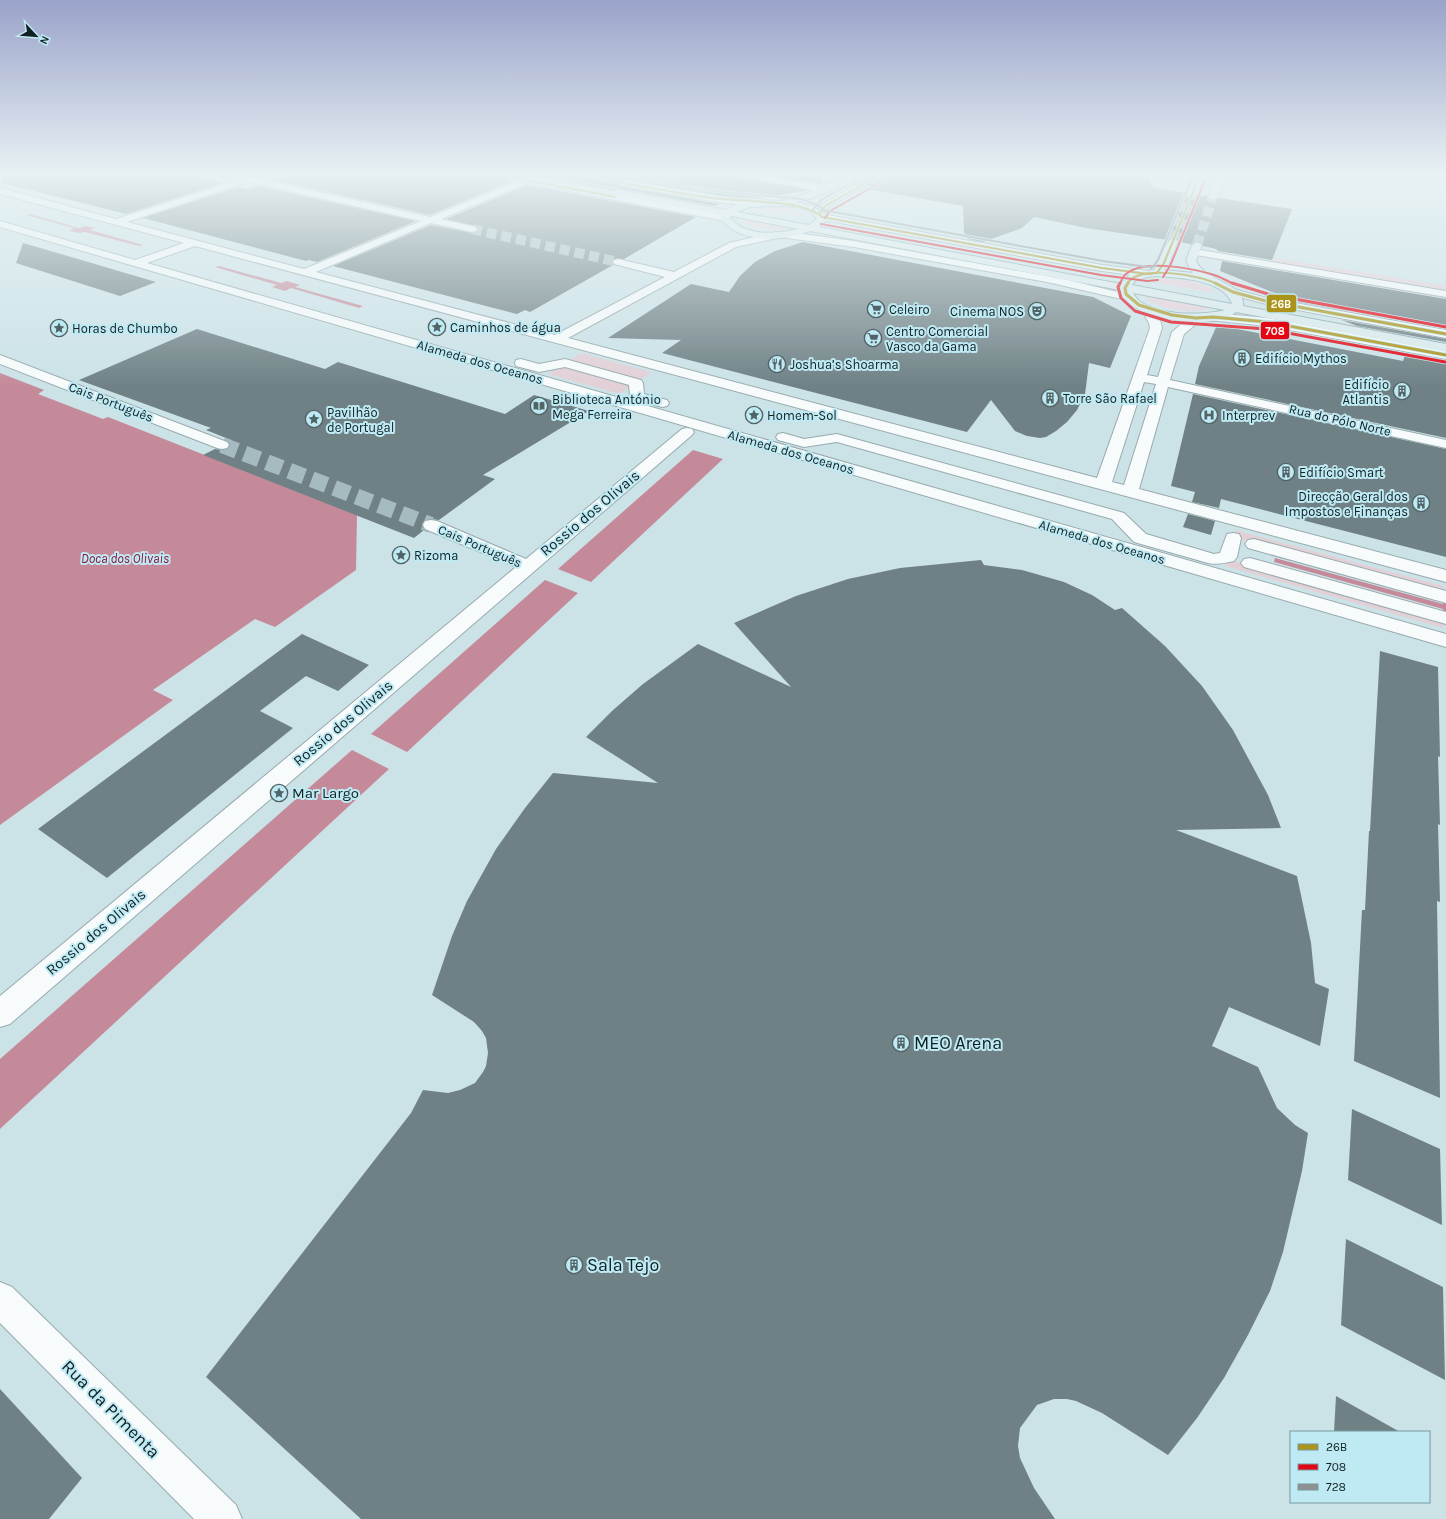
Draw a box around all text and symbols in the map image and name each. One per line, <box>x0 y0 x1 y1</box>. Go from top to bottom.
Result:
north arrow <box>16 16 56 56</box>
text: N <box>37 34 52 47</box>
line badge: 26B <box>1266 294 1297 313</box>
text: 26B <box>1271 298 1291 311</box>
supermarket icon: Celeiro <box>866 299 886 319</box>
theatre icon: Cinema NOS <box>1027 301 1047 321</box>
place label: Celeiro <box>889 302 930 317</box>
place label: Cinema NOS <box>950 304 1024 319</box>
place icon: Caminhos de água <box>427 317 447 337</box>
place icon: Horas de Chumbo <box>49 318 69 338</box>
place label: Caminhos de água <box>450 320 561 335</box>
place label: Horas de Chumbo <box>72 321 178 336</box>
line badge: 708 <box>1260 321 1290 340</box>
place label: Centro Comercial Vasco da Gama <box>886 324 988 354</box>
text: 708 <box>1265 325 1285 338</box>
supermarket icon: Centro Comercial Vasco da Gama <box>863 328 883 348</box>
street label: Alameda dos Oceanos <box>415 337 545 387</box>
building icon: Edifício Mythos <box>1232 348 1252 368</box>
place label: Edifício Mythos <box>1255 351 1347 366</box>
restaurant icon: Joshua’s Shoarma <box>767 354 787 374</box>
place label: Joshua’s Shoarma <box>790 357 899 372</box>
place label: Edifício Atlantis <box>1342 377 1389 407</box>
street label: Cais Português <box>67 379 156 425</box>
building icon: Edifício Atlantis <box>1392 381 1412 401</box>
building icon: Torre São Rafael <box>1040 388 1060 408</box>
place label: Torre São Rafael <box>1063 391 1157 406</box>
place label: Biblioteca António Mega Ferreira <box>552 392 661 422</box>
library icon: Biblioteca António Mega Ferreira <box>529 396 549 416</box>
street label: Rua do Pólo Norte <box>1287 401 1393 439</box>
place label: Pavilhão de Portugal <box>327 405 394 435</box>
place icon: Homem-Sol <box>744 405 764 425</box>
hospital icon: Interprev <box>1199 405 1219 425</box>
place label: Homem-Sol <box>767 408 837 423</box>
place label: Interprev <box>1222 408 1276 423</box>
place icon: Pavilhão de Portugal <box>304 409 324 429</box>
street label: Alameda dos Oceanos <box>726 427 856 477</box>
building icon: Edifício Smart <box>1276 462 1296 482</box>
place label: Edifício Smart <box>1299 465 1384 480</box>
street label: Rossio dos Olivais <box>537 466 643 560</box>
place label: Direcção Geral dos Impostos e Finanças <box>1285 489 1408 519</box>
building icon: Direcção Geral dos Impostos e Finanças <box>1411 493 1431 513</box>
street label: Alameda dos Oceanos <box>1037 517 1167 567</box>
street label: Cais Português <box>436 522 524 570</box>
place icon: Rizoma <box>391 545 411 565</box>
place label: Rizoma <box>414 548 458 563</box>
water label: Doca dos Olivais <box>81 551 169 566</box>
street label: Rossio dos Olivais <box>290 676 396 770</box>
place icon: Mar Largo <box>269 783 289 803</box>
place label: Mar Largo <box>292 784 359 802</box>
street label: Rossio dos Olivais <box>43 885 149 979</box>
place label: MEO Arena <box>914 1032 1002 1054</box>
building icon: MEO Arena <box>891 1033 911 1053</box>
place label: Sala Tejo <box>587 1254 659 1276</box>
building icon: Sala Tejo <box>564 1255 584 1275</box>
street label: Rua da Pimenta <box>57 1355 165 1463</box>
legend <box>1290 1431 1430 1503</box>
text: 26B <box>1326 1440 1347 1454</box>
text: 708 <box>1326 1460 1346 1474</box>
text: 728 <box>1326 1480 1346 1494</box>

